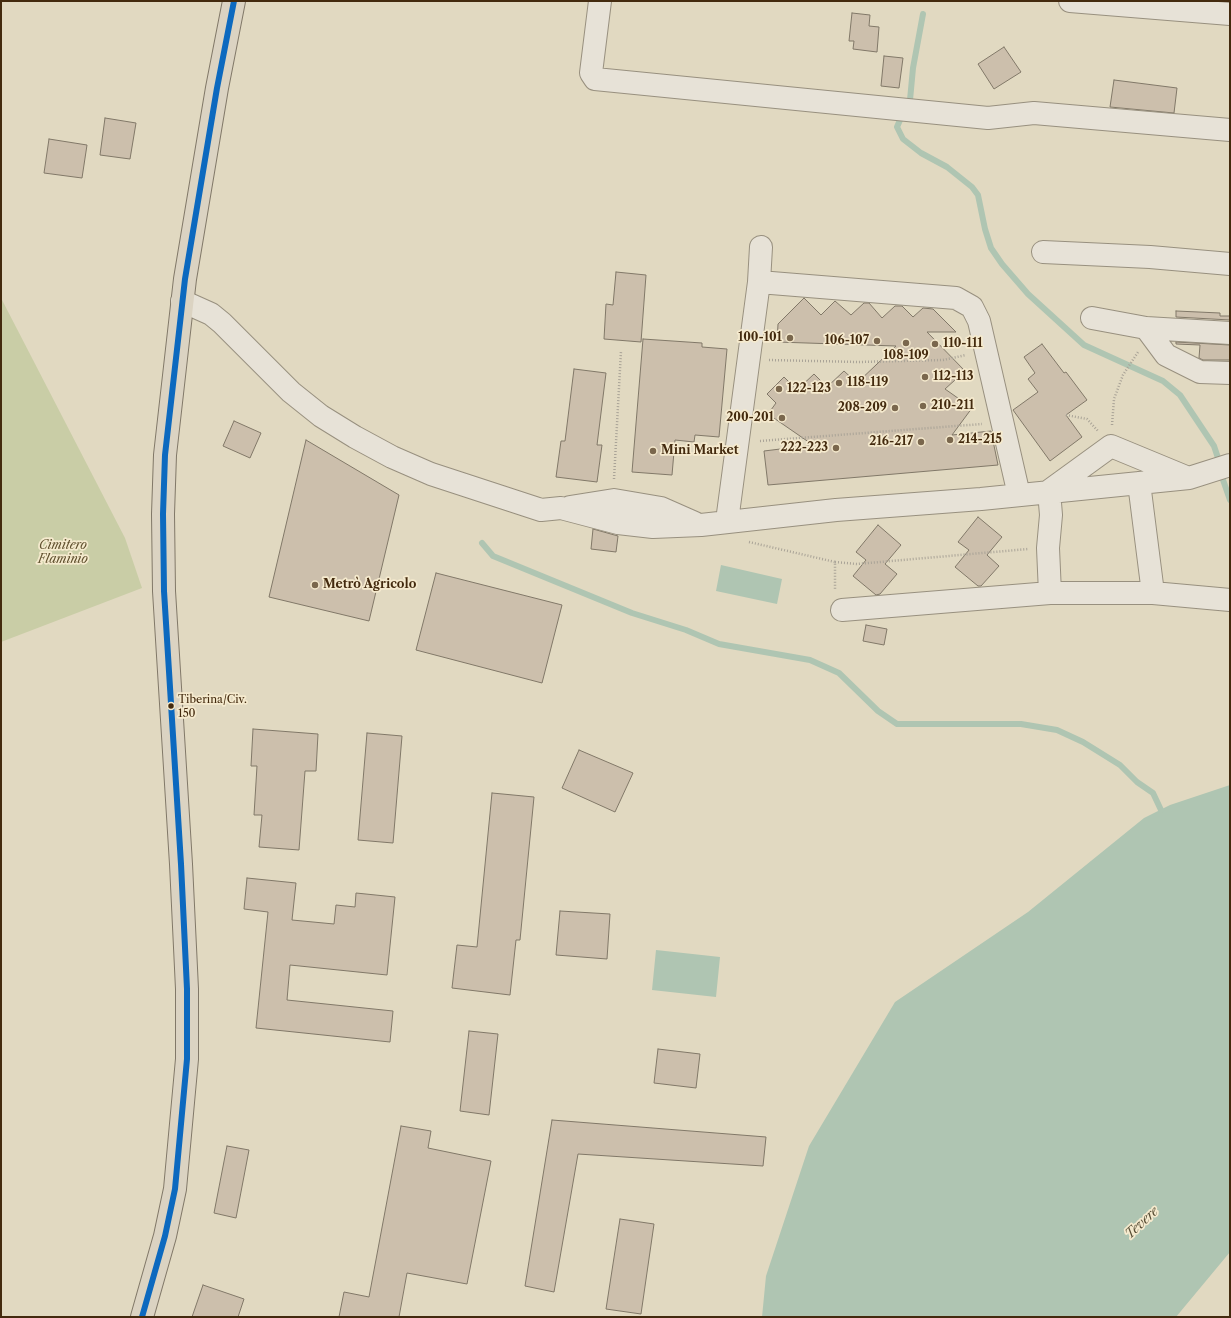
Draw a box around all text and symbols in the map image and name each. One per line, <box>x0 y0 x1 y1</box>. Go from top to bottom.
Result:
place label: 100-101 <box>738 331 782 345</box>
marker: 100-101 <box>785 333 795 343</box>
place label: 106-107 <box>825 334 869 348</box>
marker: 106-107 <box>872 336 882 346</box>
place label: 110-111 <box>943 337 983 351</box>
marker: 108-109 <box>901 338 911 348</box>
marker: 110-111 <box>930 339 940 349</box>
place label: 108-109 <box>883 349 929 363</box>
place label: 112-113 <box>933 370 974 384</box>
marker: 112-113 <box>920 372 930 382</box>
place label: 118-119 <box>847 376 888 390</box>
marker: 118-119 <box>834 378 844 388</box>
place label: 122-123 <box>787 382 831 396</box>
marker: 122-123 <box>774 384 784 394</box>
place label: 210-211 <box>931 399 974 413</box>
place label: 208-209 <box>838 401 887 415</box>
marker: 210-211 <box>918 401 928 411</box>
marker: 208-209 <box>890 403 900 413</box>
place label: 200-201 <box>726 411 774 425</box>
marker: 200-201 <box>777 413 787 423</box>
place label: 214-215 <box>958 433 1002 447</box>
place label: 216-217 <box>869 435 913 449</box>
marker: 214-215 <box>945 435 955 445</box>
marker: 216-217 <box>916 437 926 447</box>
place label: 222-223 <box>781 441 828 455</box>
marker: 222-223 <box>831 443 841 453</box>
place label: Mini Market <box>661 444 739 458</box>
marker: Mini Market <box>648 446 658 456</box>
park label: Cimitero Flaminio <box>38 539 88 567</box>
place label: Metrò Agricolo <box>323 578 416 592</box>
marker: Metrò Agricolo <box>310 580 320 590</box>
place label: Tiberina/Civ. 150 <box>178 693 247 719</box>
marker: Tiberina/Civ. 150 <box>166 701 176 711</box>
water label: Tevere <box>1122 1204 1162 1242</box>

